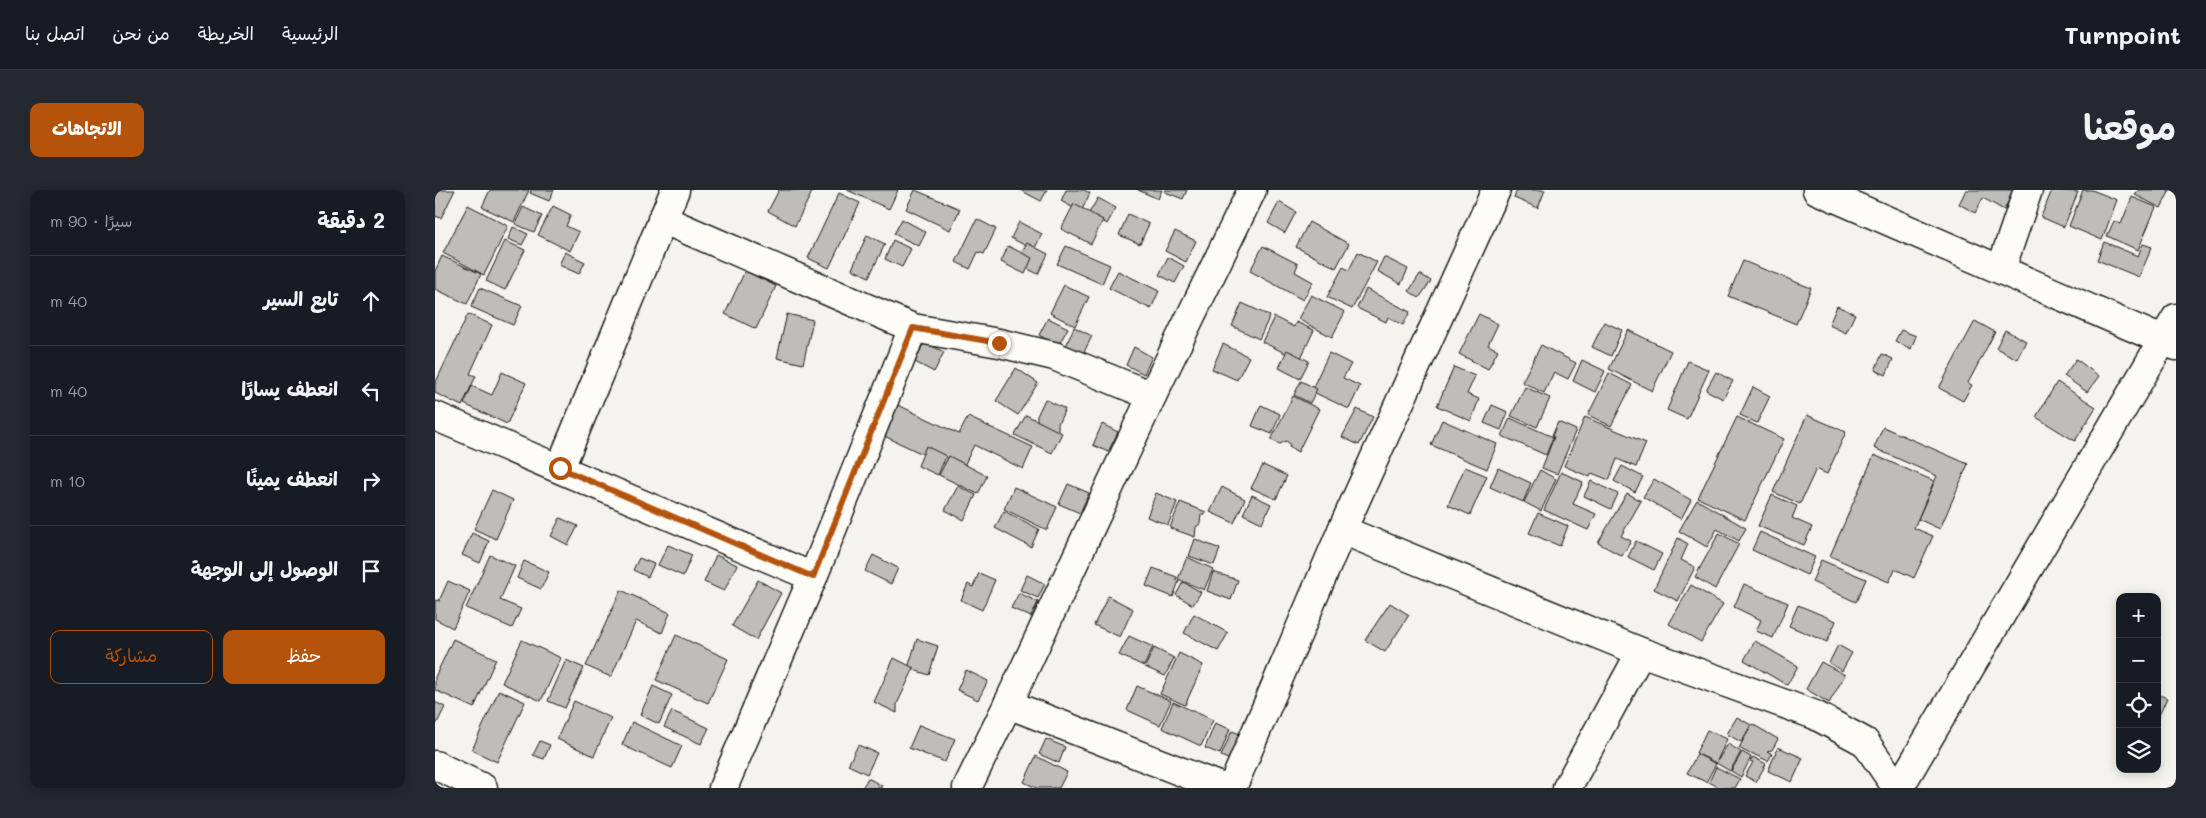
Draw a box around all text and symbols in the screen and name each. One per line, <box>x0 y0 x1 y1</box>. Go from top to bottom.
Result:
text: Turnpoint <box>2065 19 2181 50</box>
text: اتصل بنا <box>25 21 85 45</box>
text: من نحن <box>113 21 170 45</box>
text: الخريطة <box>198 21 254 45</box>
text: الرئيسية <box>282 21 338 45</box>
button: الاتجاهات <box>30 103 144 157</box>
text: موقعنا <box>2083 103 2176 149</box>
text: 2 دقيقة <box>317 206 385 233</box>
text: سيرًا · 90 m <box>50 210 132 231</box>
text: تابع السير <box>263 286 338 311</box>
icon: ahead <box>357 287 385 315</box>
text: 40 m <box>50 290 87 311</box>
route end <box>988 332 1011 355</box>
text: انعطف يسارًا <box>241 376 338 401</box>
icon: left <box>357 377 385 405</box>
text: 40 m <box>50 380 87 401</box>
route start <box>549 457 572 480</box>
text: انعطف يمينًا <box>246 466 338 491</box>
icon: right <box>357 467 385 495</box>
text: 10 m <box>50 470 85 491</box>
text: الوصول إلى الوجهة <box>191 556 338 581</box>
icon: arrive <box>357 557 385 585</box>
map controls <box>2116 593 2161 773</box>
button: + <box>2116 593 2161 638</box>
button: مشاركة <box>50 630 213 684</box>
button: حفظ <box>223 630 385 684</box>
button: − <box>2116 638 2161 683</box>
button: locate <box>2116 683 2161 728</box>
button: layers <box>2116 728 2161 773</box>

